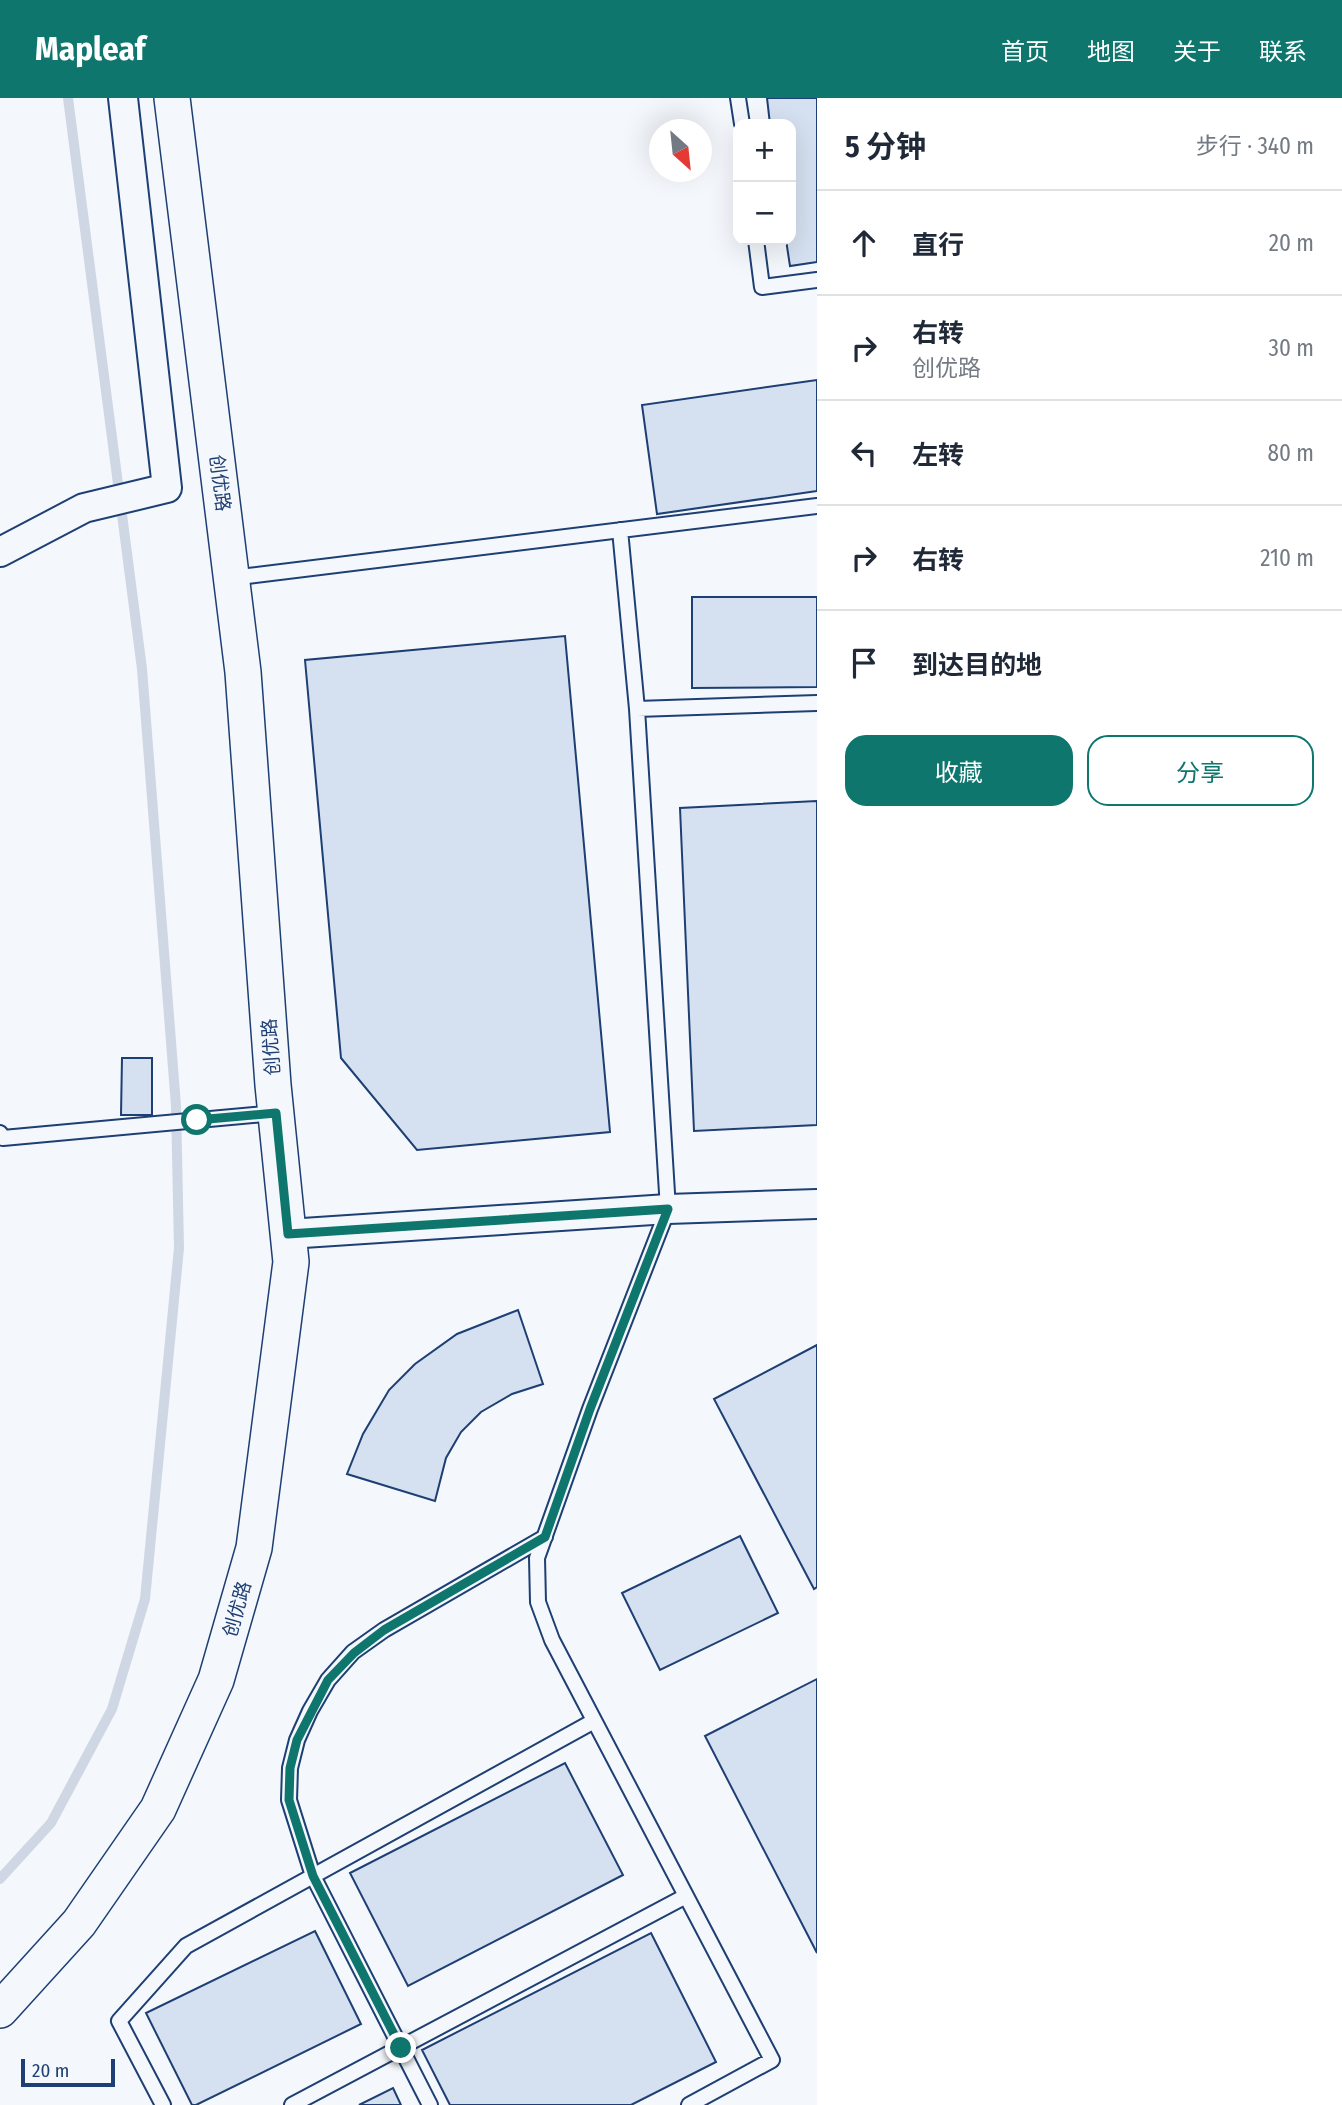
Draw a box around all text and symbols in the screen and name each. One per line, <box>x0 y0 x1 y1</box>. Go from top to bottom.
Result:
text: Mapleaf <box>35 29 146 69</box>
text: 首页 <box>1001 38 1049 66</box>
text: 地图 <box>1087 38 1135 66</box>
text: 关于 <box>1173 38 1221 66</box>
text: 联系 <box>1259 38 1307 66</box>
north arrow <box>649 119 712 182</box>
map controls <box>733 119 796 245</box>
button: + <box>733 119 796 182</box>
text: 5 分钟 <box>845 129 926 165</box>
text: 步行 · 340 m <box>1196 132 1314 160</box>
button: − <box>733 182 796 245</box>
icon: ahead <box>845 224 883 262</box>
text: 20 m <box>1269 229 1314 257</box>
text: 直行 <box>912 230 964 261</box>
text: 右转 <box>912 318 964 349</box>
icon: right <box>845 329 883 367</box>
text: 30 m <box>1269 334 1314 362</box>
text: 创优路 <box>912 354 981 382</box>
icon: left <box>845 434 883 472</box>
text: 80 m <box>1267 439 1314 467</box>
text: 左转 <box>912 440 964 471</box>
street label: 创优路 <box>205 453 235 513</box>
icon: right <box>845 539 883 577</box>
text: 210 m <box>1260 544 1314 572</box>
text: 右转 <box>912 545 964 576</box>
icon: arrive <box>845 644 883 682</box>
text: 到达目的地 <box>912 650 1042 681</box>
button: 收藏 <box>845 735 1073 806</box>
button: 分享 <box>1087 735 1314 806</box>
street label: 创优路 <box>258 1018 284 1076</box>
route start <box>181 1104 212 1135</box>
street label: 创优路 <box>218 1578 256 1640</box>
route end <box>385 2032 416 2063</box>
scale bar <box>21 2056 116 2088</box>
text: 20 m <box>32 2059 69 2082</box>

